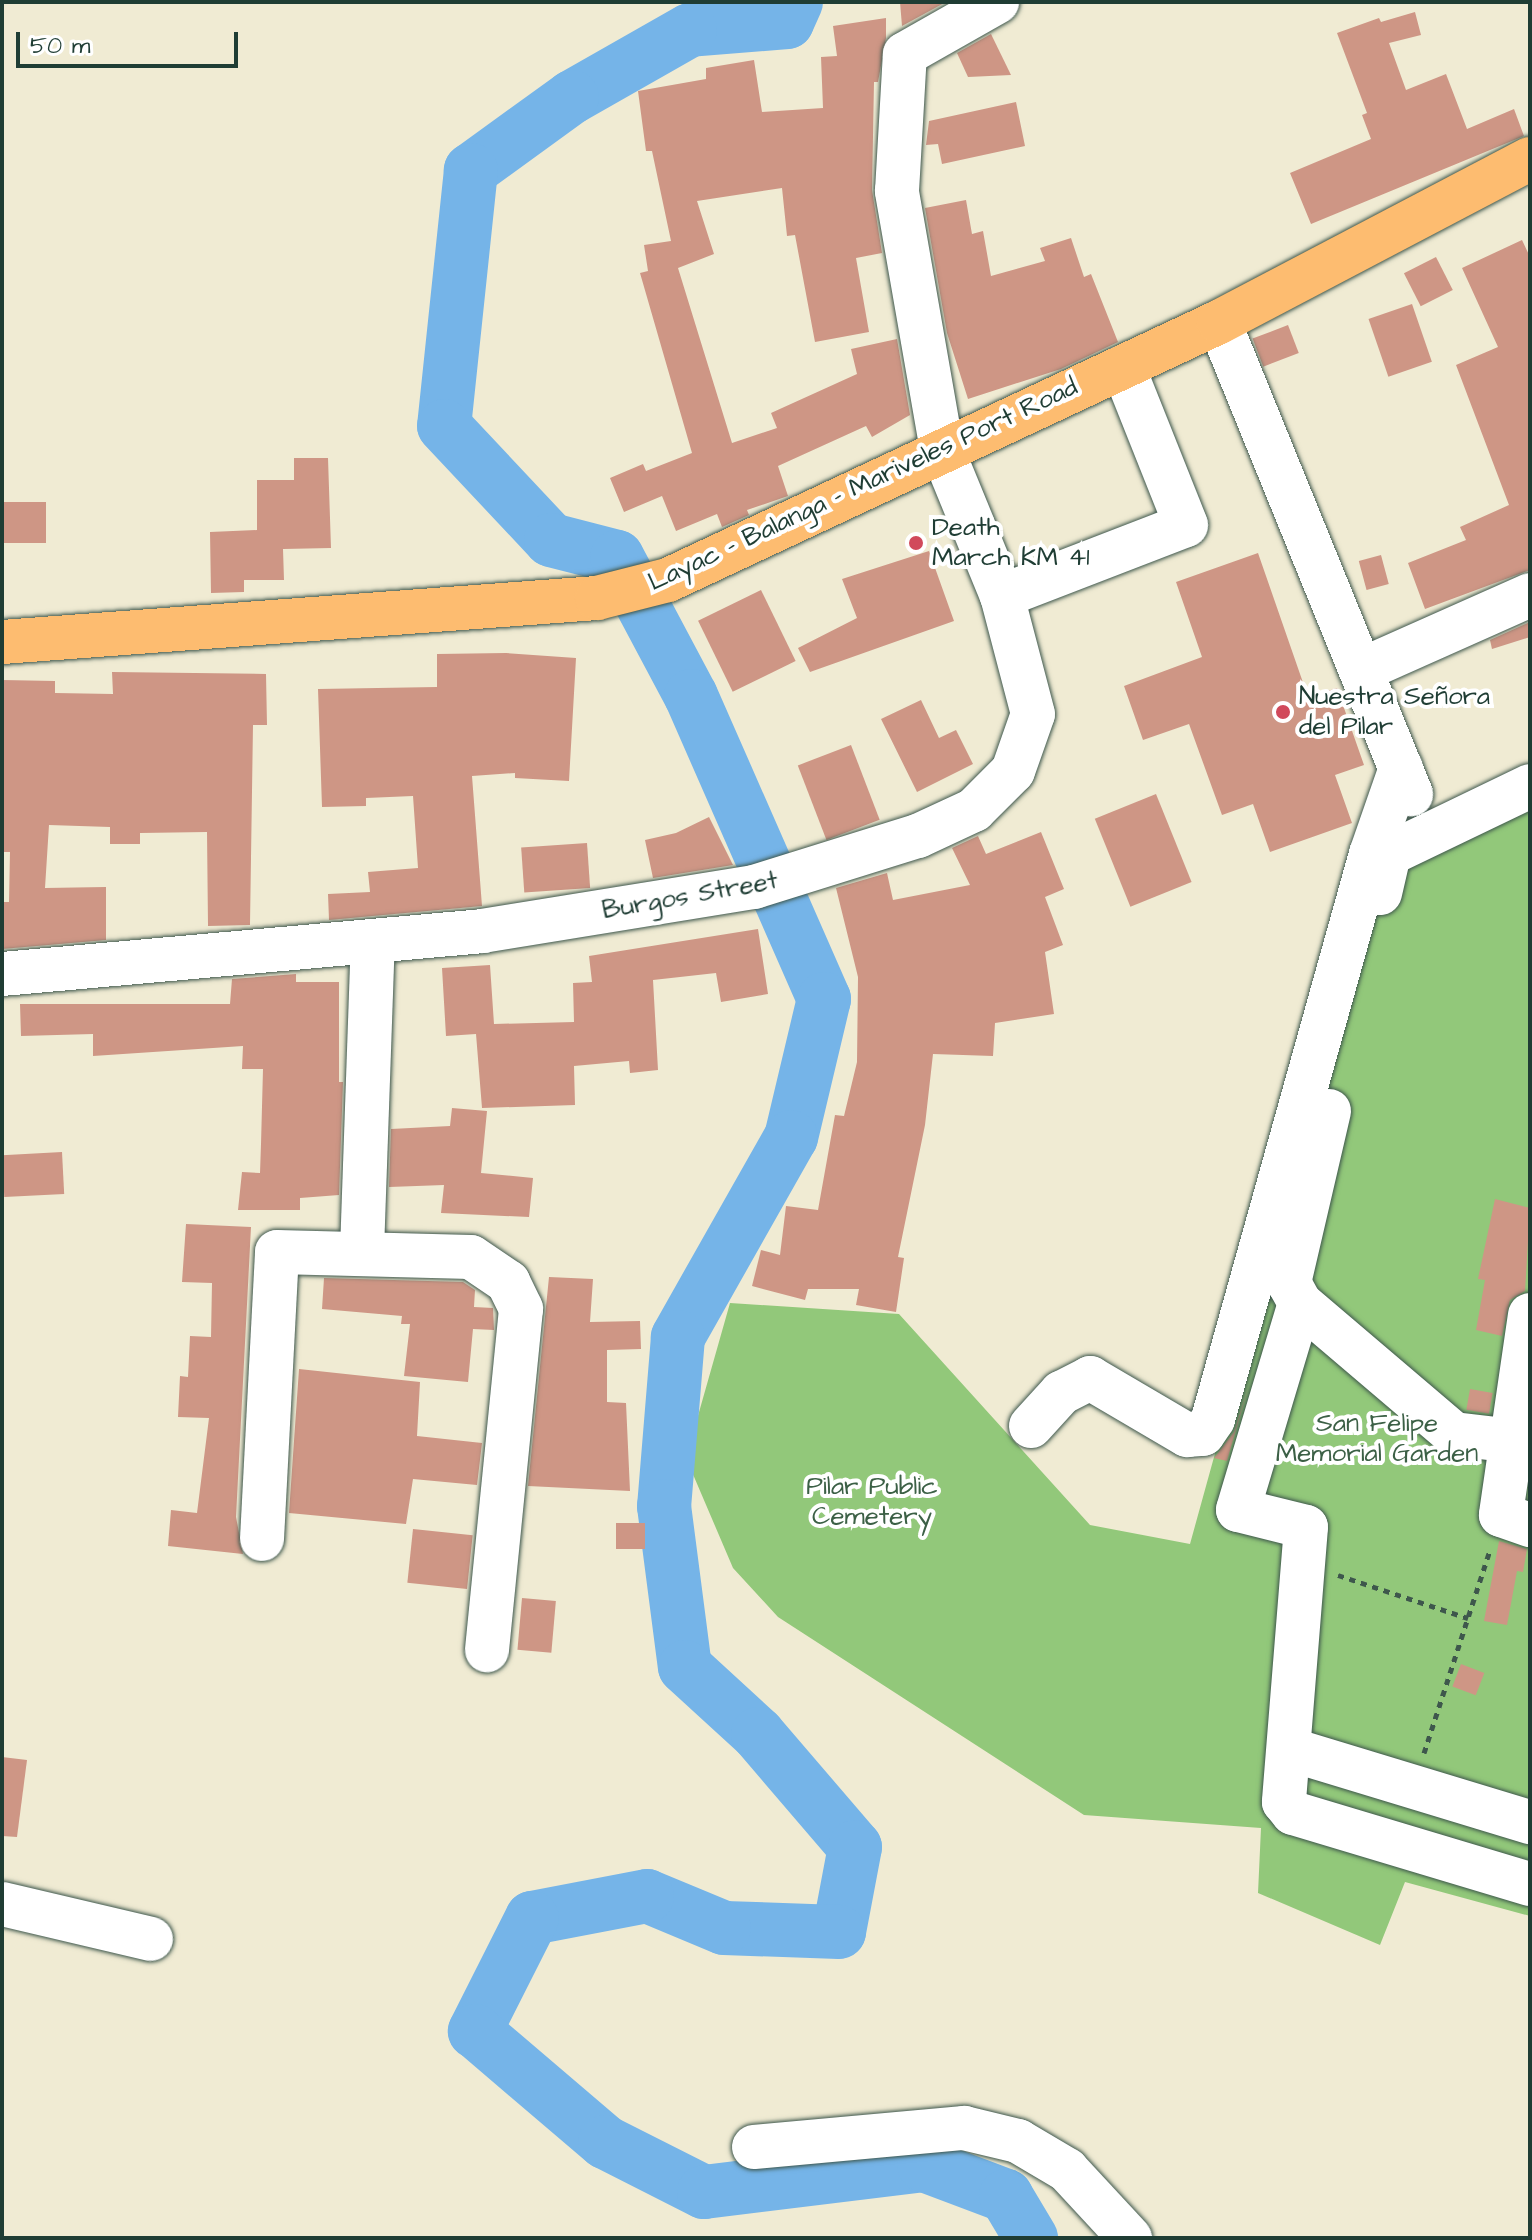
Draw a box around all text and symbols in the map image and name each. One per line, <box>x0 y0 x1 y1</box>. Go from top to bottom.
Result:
scale bar <box>20 16 242 66</box>
text: 50 m <box>30 29 90 63</box>
street label: Layac – Balanga – Mariveles Port Road <box>643 372 1083 598</box>
place label: Death March KM 41 <box>932 512 1089 574</box>
marker: Death March KM 41 <box>907 534 925 552</box>
place label: Nuestra Señora del Pilar <box>1299 681 1490 742</box>
marker: Nuestra Señora del Pilar <box>1274 703 1292 721</box>
street label: Burgos Street <box>600 865 780 927</box>
park label: San Felipe Memorial Garden <box>1276 1408 1478 1470</box>
park label: Pilar Public Cemetery <box>806 1471 938 1532</box>

